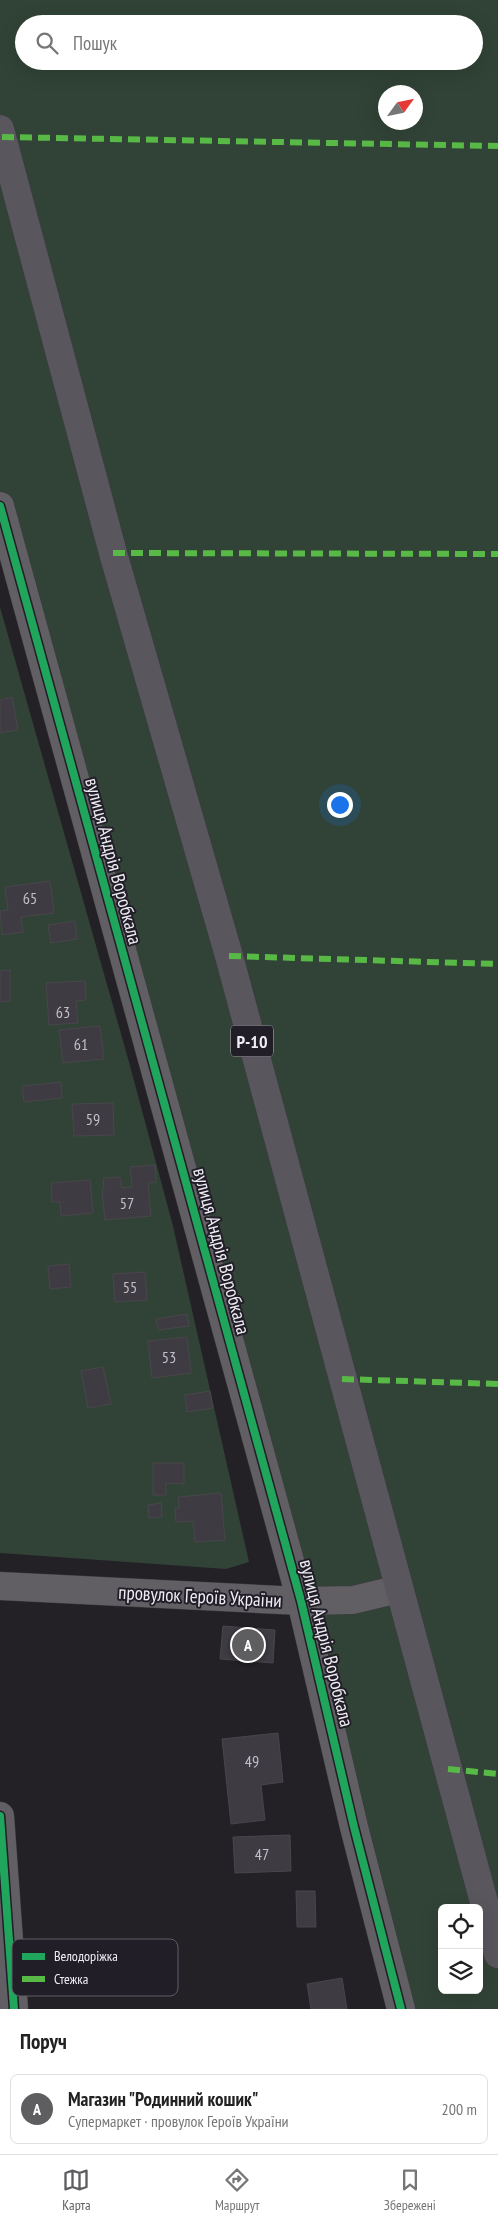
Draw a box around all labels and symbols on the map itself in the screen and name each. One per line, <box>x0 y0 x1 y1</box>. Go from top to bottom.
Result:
north arrow <box>378 85 423 130</box>
street label: вулиця Андрія Воробкала <box>80 775 148 947</box>
your location <box>327 792 353 818</box>
house number: 65 <box>23 888 37 908</box>
house number: 63 <box>56 1002 70 1022</box>
road number: Р-10 <box>231 1026 273 1056</box>
house number: 61 <box>74 1034 88 1054</box>
house number: 59 <box>86 1109 100 1129</box>
street label: вулиця Андрія Воробкала <box>188 1165 256 1337</box>
house number: 57 <box>120 1193 134 1213</box>
house number: 55 <box>123 1277 137 1297</box>
house number: 53 <box>162 1347 176 1367</box>
street label: вулиця Андрія Воробкала <box>295 1557 359 1729</box>
street label: провулок Героїв України <box>118 1580 282 1612</box>
pin: A <box>232 1626 264 1664</box>
house number: 49 <box>245 1751 259 1771</box>
house number: 47 <box>255 1844 269 1864</box>
legend <box>12 1939 178 1996</box>
text: Велодоріжка <box>54 1947 118 1965</box>
text: Стежка <box>54 1970 88 1988</box>

